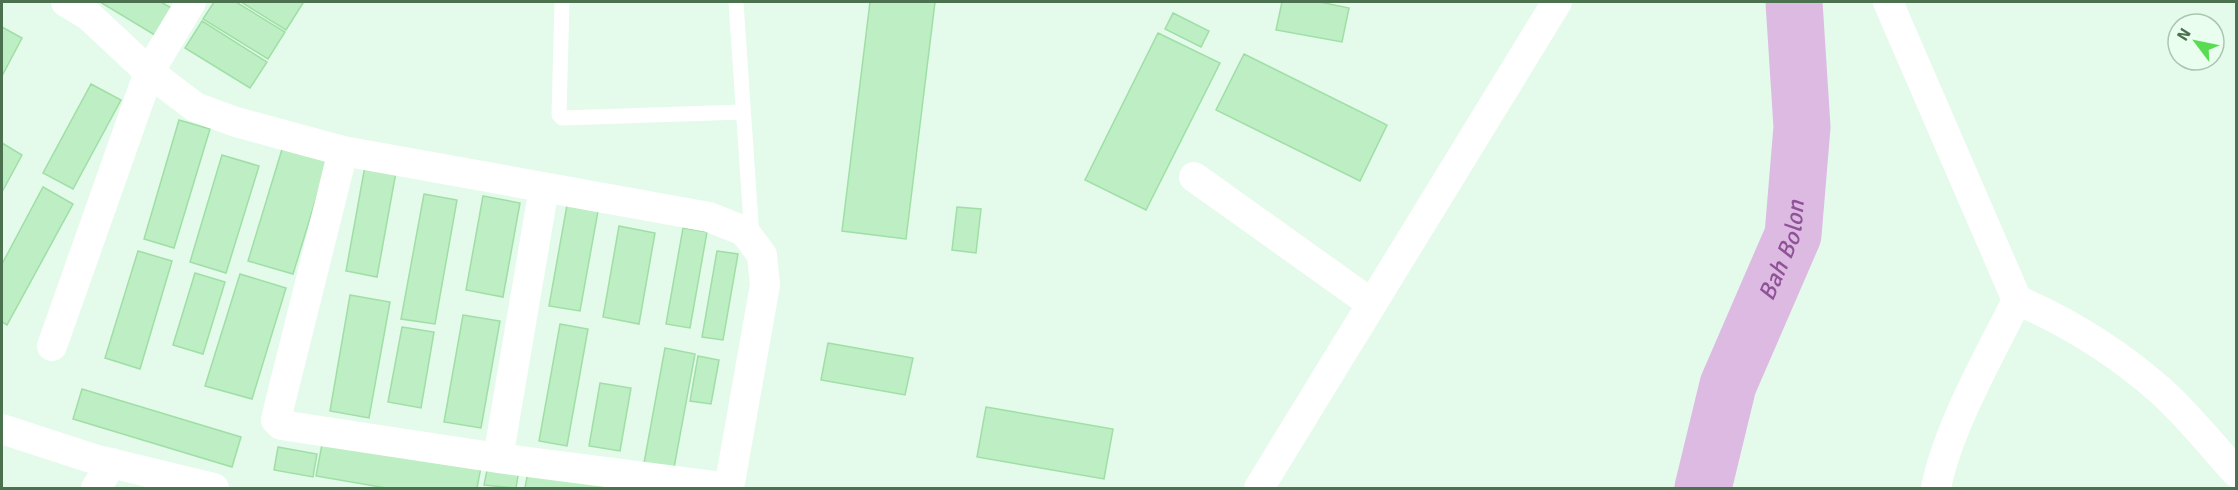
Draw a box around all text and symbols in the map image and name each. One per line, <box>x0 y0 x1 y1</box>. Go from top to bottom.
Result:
north arrow <box>2166 12 2226 72</box>
text: N <box>2173 25 2196 45</box>
water label: Bah Bolon <box>1752 198 1811 305</box>

